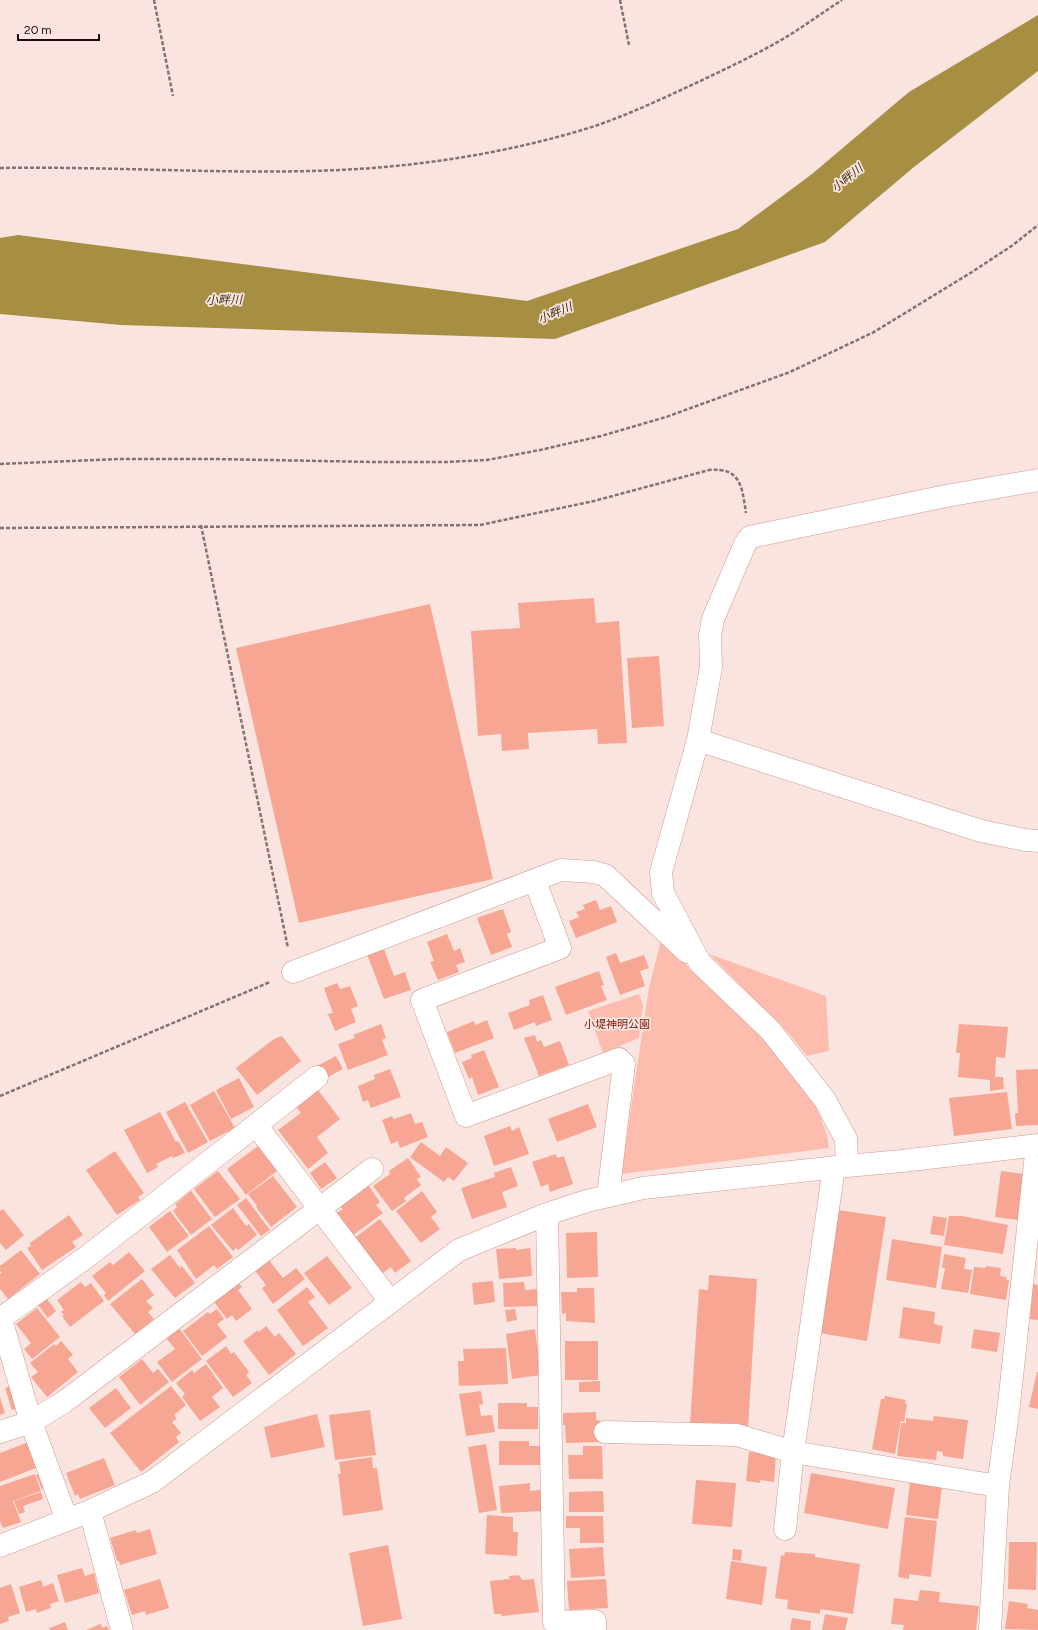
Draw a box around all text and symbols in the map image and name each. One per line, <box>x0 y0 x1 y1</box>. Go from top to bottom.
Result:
scale bar <box>18 16 99 42</box>
text: 20 m <box>24 23 52 37</box>
water label: 小畔川 <box>829 160 867 195</box>
water label: 小畔川 <box>206 293 244 307</box>
water label: 小畔川 <box>536 299 576 326</box>
park label: 小堤神明公園 <box>584 1018 650 1031</box>

